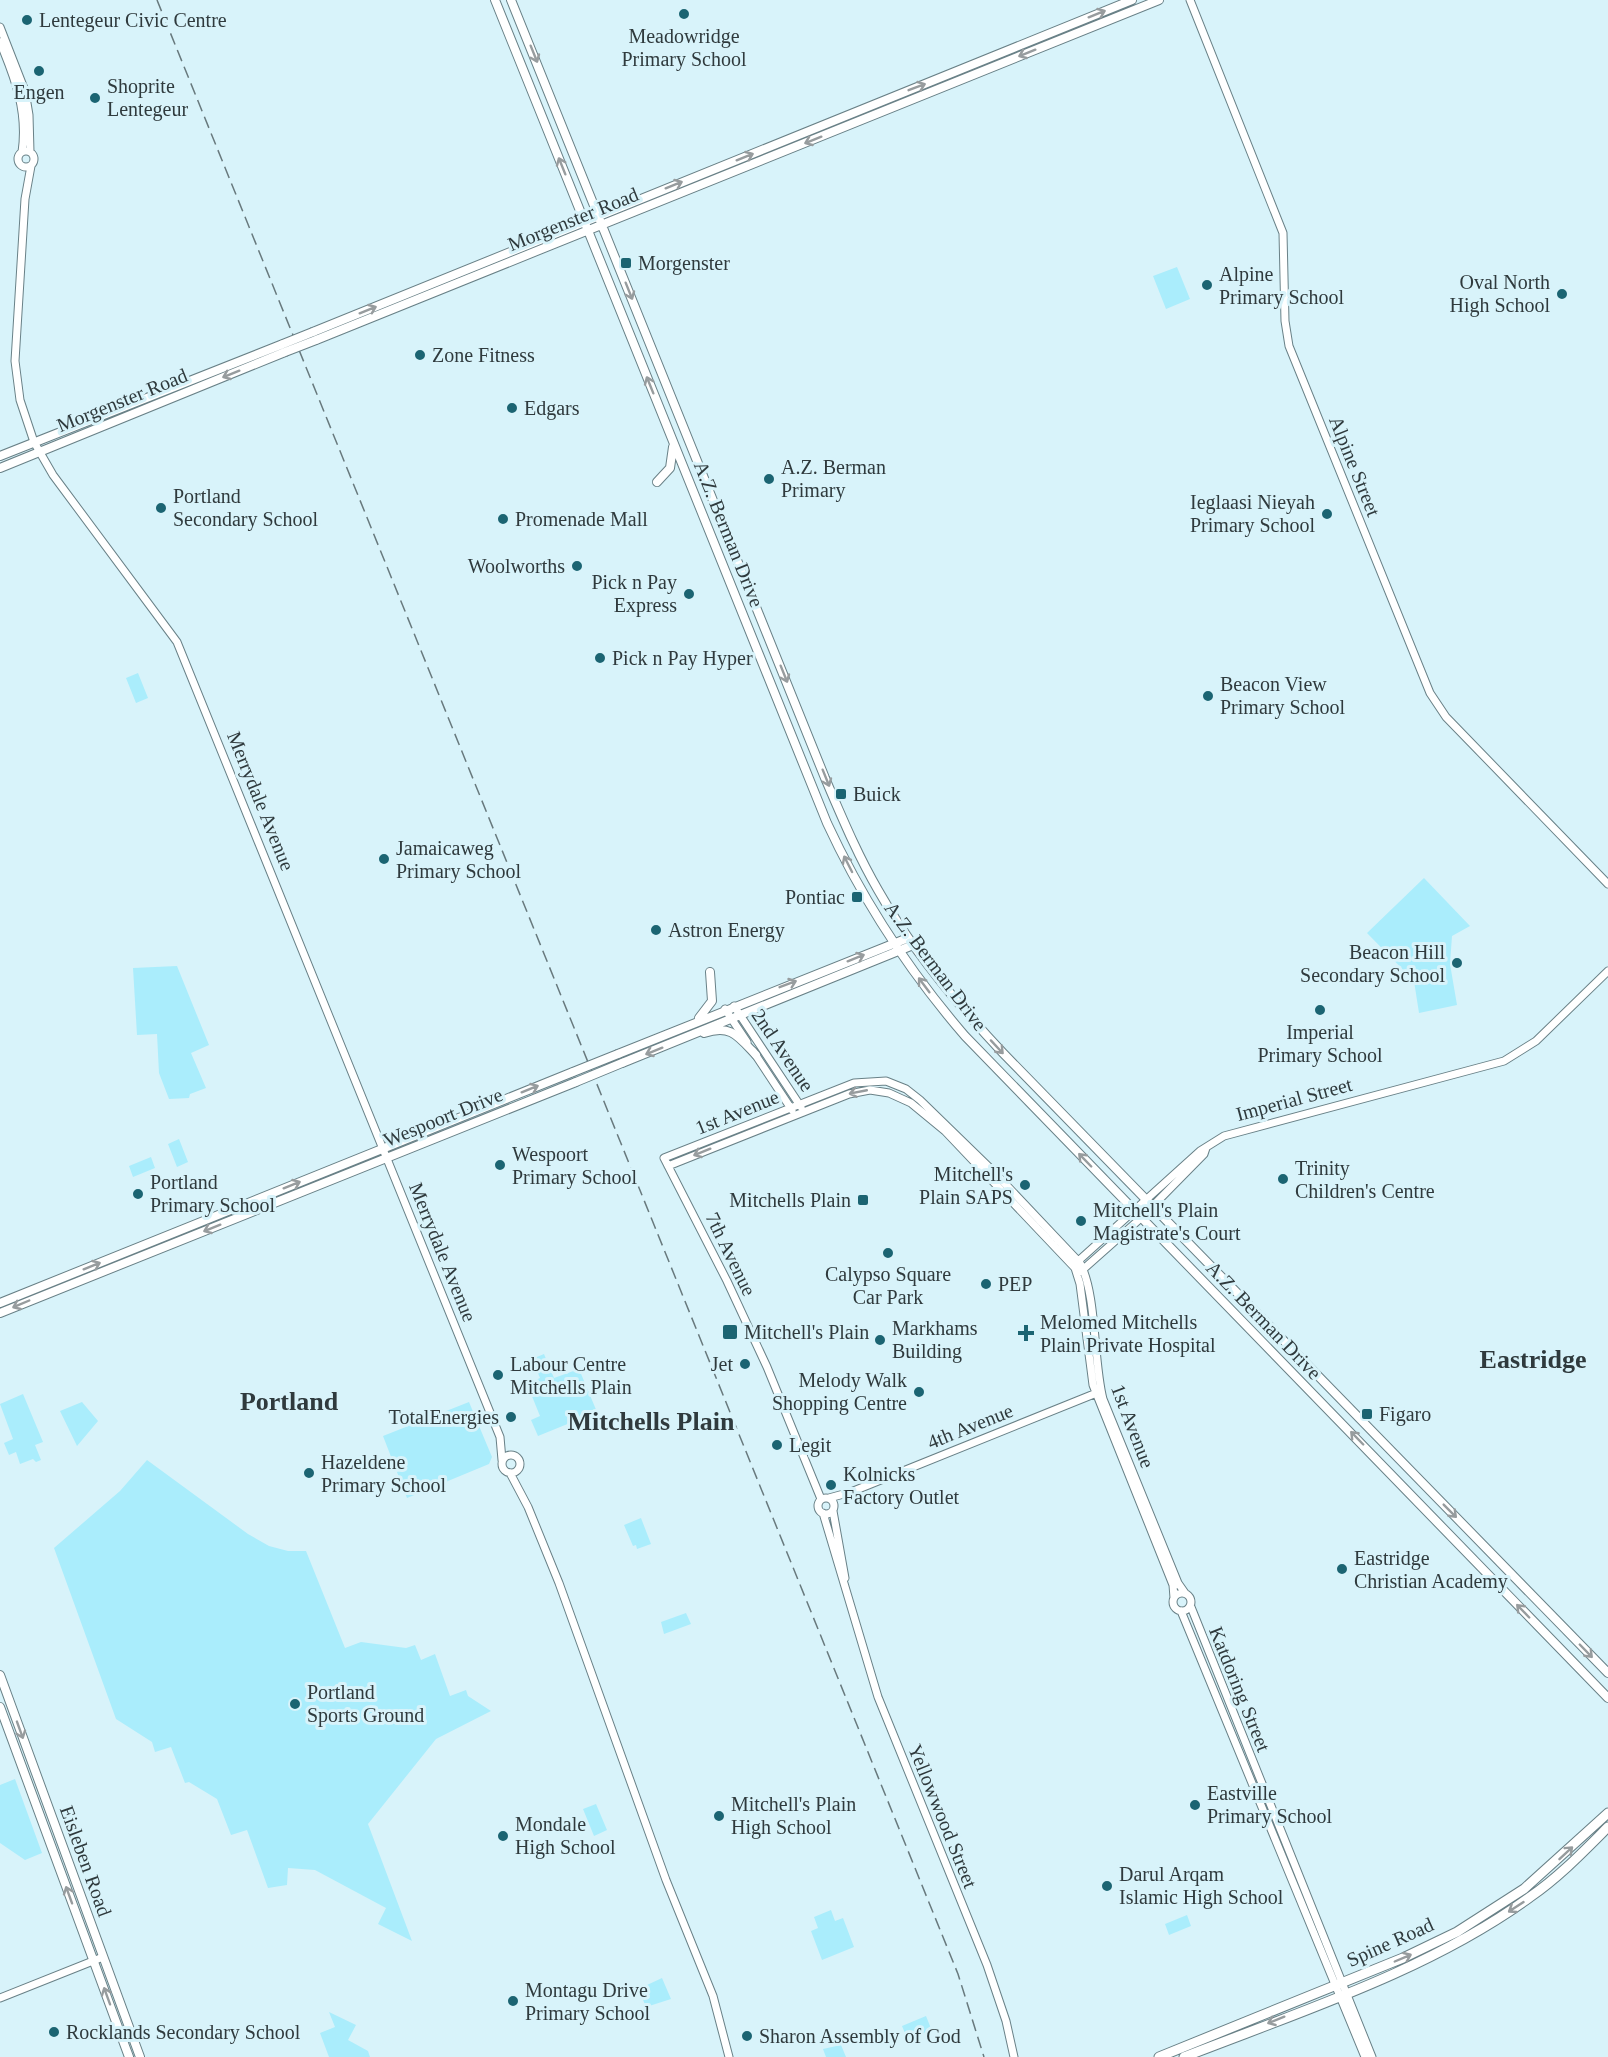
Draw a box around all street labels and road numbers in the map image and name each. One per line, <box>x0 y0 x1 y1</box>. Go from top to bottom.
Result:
street label: Morgenster Road <box>504 183 642 256</box>
street label: Morgenster Road <box>53 364 191 437</box>
street label: Alpine Street <box>1324 413 1385 520</box>
street label: A.Z. Berman Drive <box>690 458 768 610</box>
street label: Merrydale Avenue <box>222 728 299 874</box>
street label: A.Z. Berman Drive <box>880 897 992 1035</box>
street label: 2nd Avenue <box>747 1005 819 1095</box>
street label: Imperial Street <box>1233 1073 1355 1126</box>
street label: Wespoort Drive <box>380 1083 506 1152</box>
street label: 1st Avenue <box>692 1085 782 1139</box>
street label: Merrydale Avenue <box>404 1179 481 1325</box>
street label: 7th Avenue <box>701 1209 761 1299</box>
street label: A.Z. Berman Drive <box>1202 1256 1326 1384</box>
street label: 1st Avenue <box>1107 1381 1159 1471</box>
street label: 4th Avenue <box>924 1399 1016 1453</box>
street label: Katdoring Street <box>1204 1623 1275 1755</box>
street label: Yellowwood Street <box>904 1741 982 1891</box>
street label: Eisleben Road <box>56 1803 116 1919</box>
street label: Spine Road <box>1343 1913 1437 1972</box>

